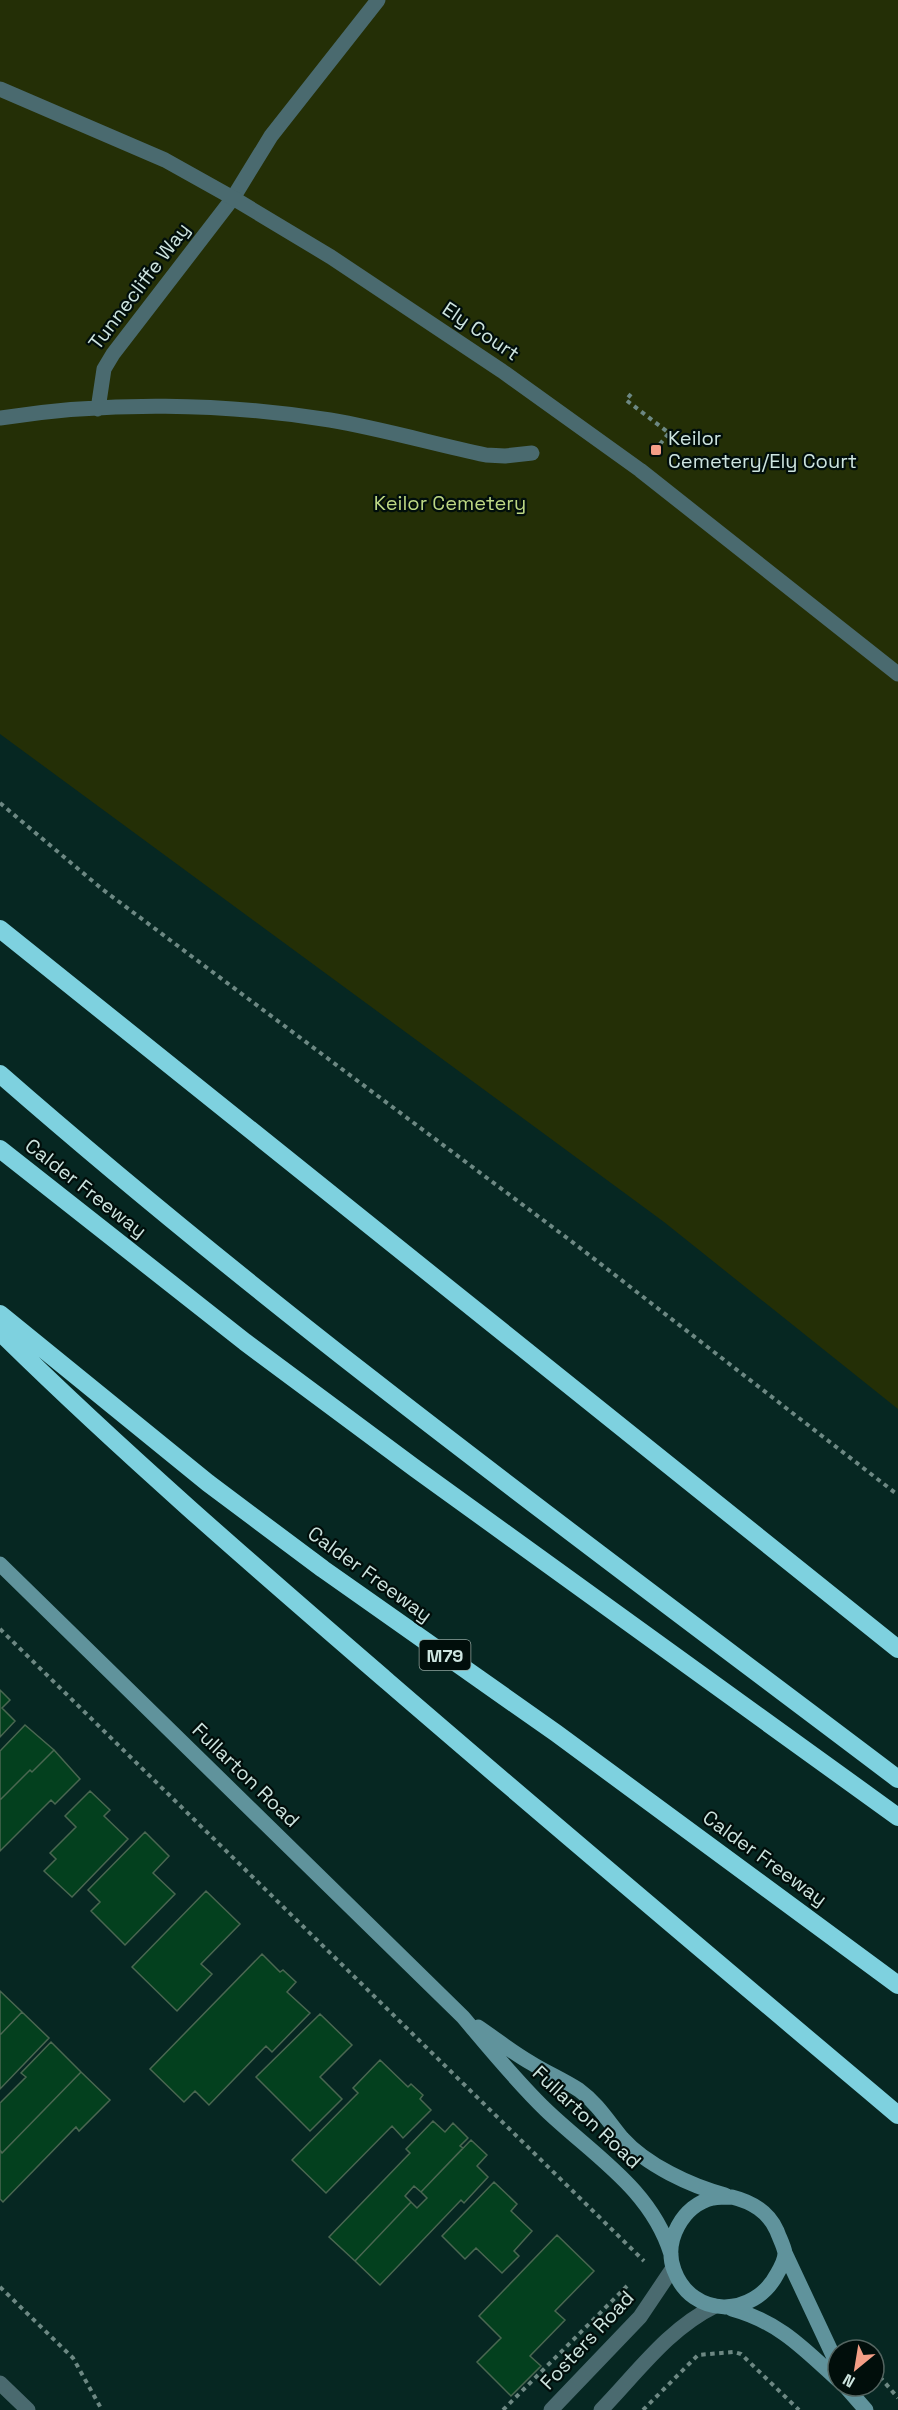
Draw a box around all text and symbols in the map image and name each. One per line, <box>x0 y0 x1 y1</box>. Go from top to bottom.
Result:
street label: Tunnecliffe Way <box>83 217 195 355</box>
street label: Ely Court <box>437 296 525 366</box>
place label: Keilor Cemetery/Ely Court <box>668 425 857 474</box>
marker: Keilor Cemetery/Ely Court <box>649 443 663 457</box>
park label: Keilor Cemetery <box>374 490 526 516</box>
street label: Calder Freeway <box>20 1132 152 1244</box>
street label: Calder Freeway <box>303 1520 437 1628</box>
road number: M79 <box>420 1640 470 1670</box>
street label: Fullarton Road <box>187 1717 305 1833</box>
street label: Calder Freeway <box>698 1804 832 1912</box>
street label: Fullarton Road <box>527 2060 647 2174</box>
street label: Fosters Road <box>534 2285 640 2395</box>
north arrow <box>826 2338 886 2398</box>
text: N <box>839 2369 859 2392</box>

